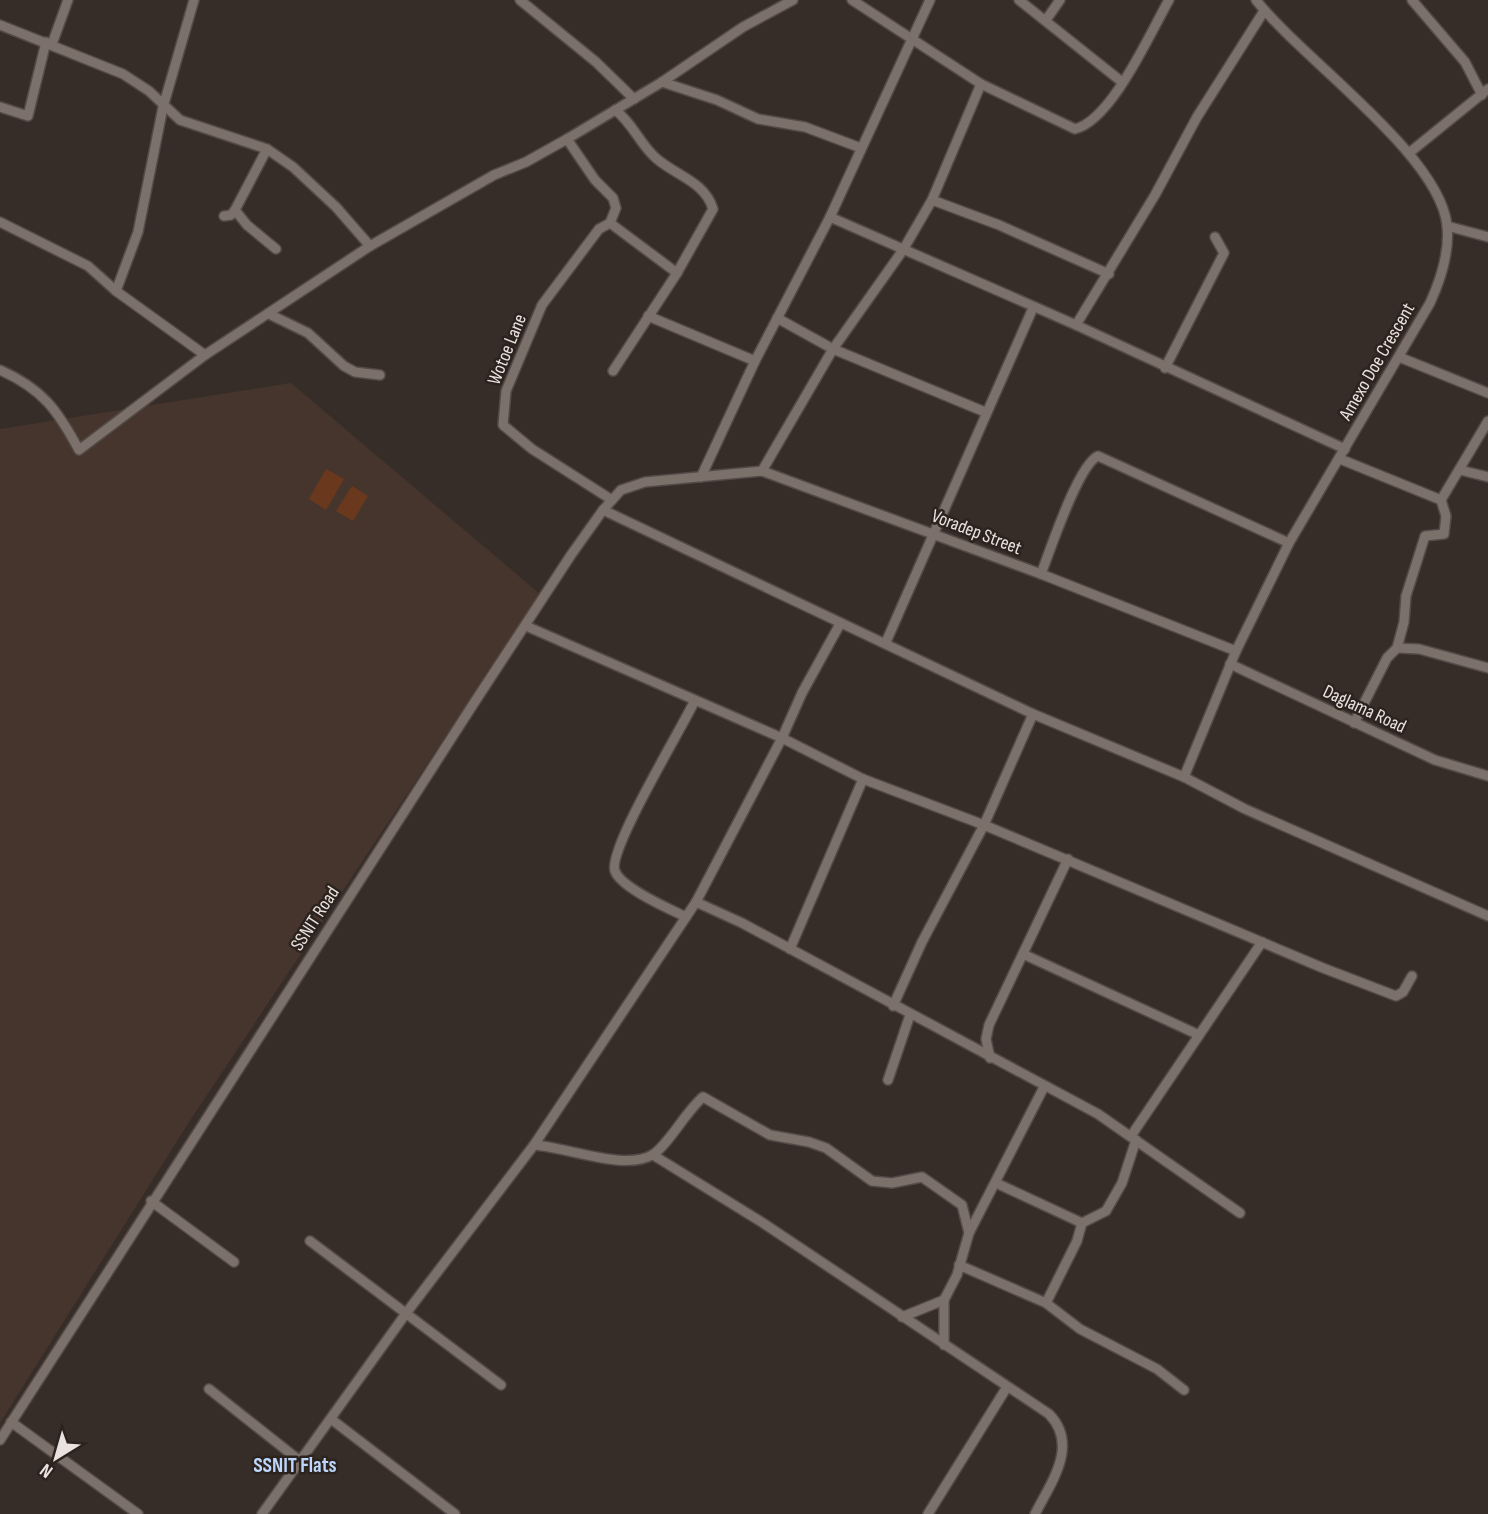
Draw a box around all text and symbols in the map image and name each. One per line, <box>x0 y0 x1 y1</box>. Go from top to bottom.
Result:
street label: Amexo Doe Crescent <box>1334 299 1420 425</box>
street label: Wotoe Lane <box>483 311 532 388</box>
street label: Voradep Street <box>928 505 1025 560</box>
street label: Daglama Road <box>1319 680 1410 739</box>
street label: SSNIT Road <box>286 882 344 955</box>
north arrow <box>21 1423 91 1493</box>
district label: SSNIT Flats <box>253 1453 337 1478</box>
text: N <box>36 1458 58 1483</box>

